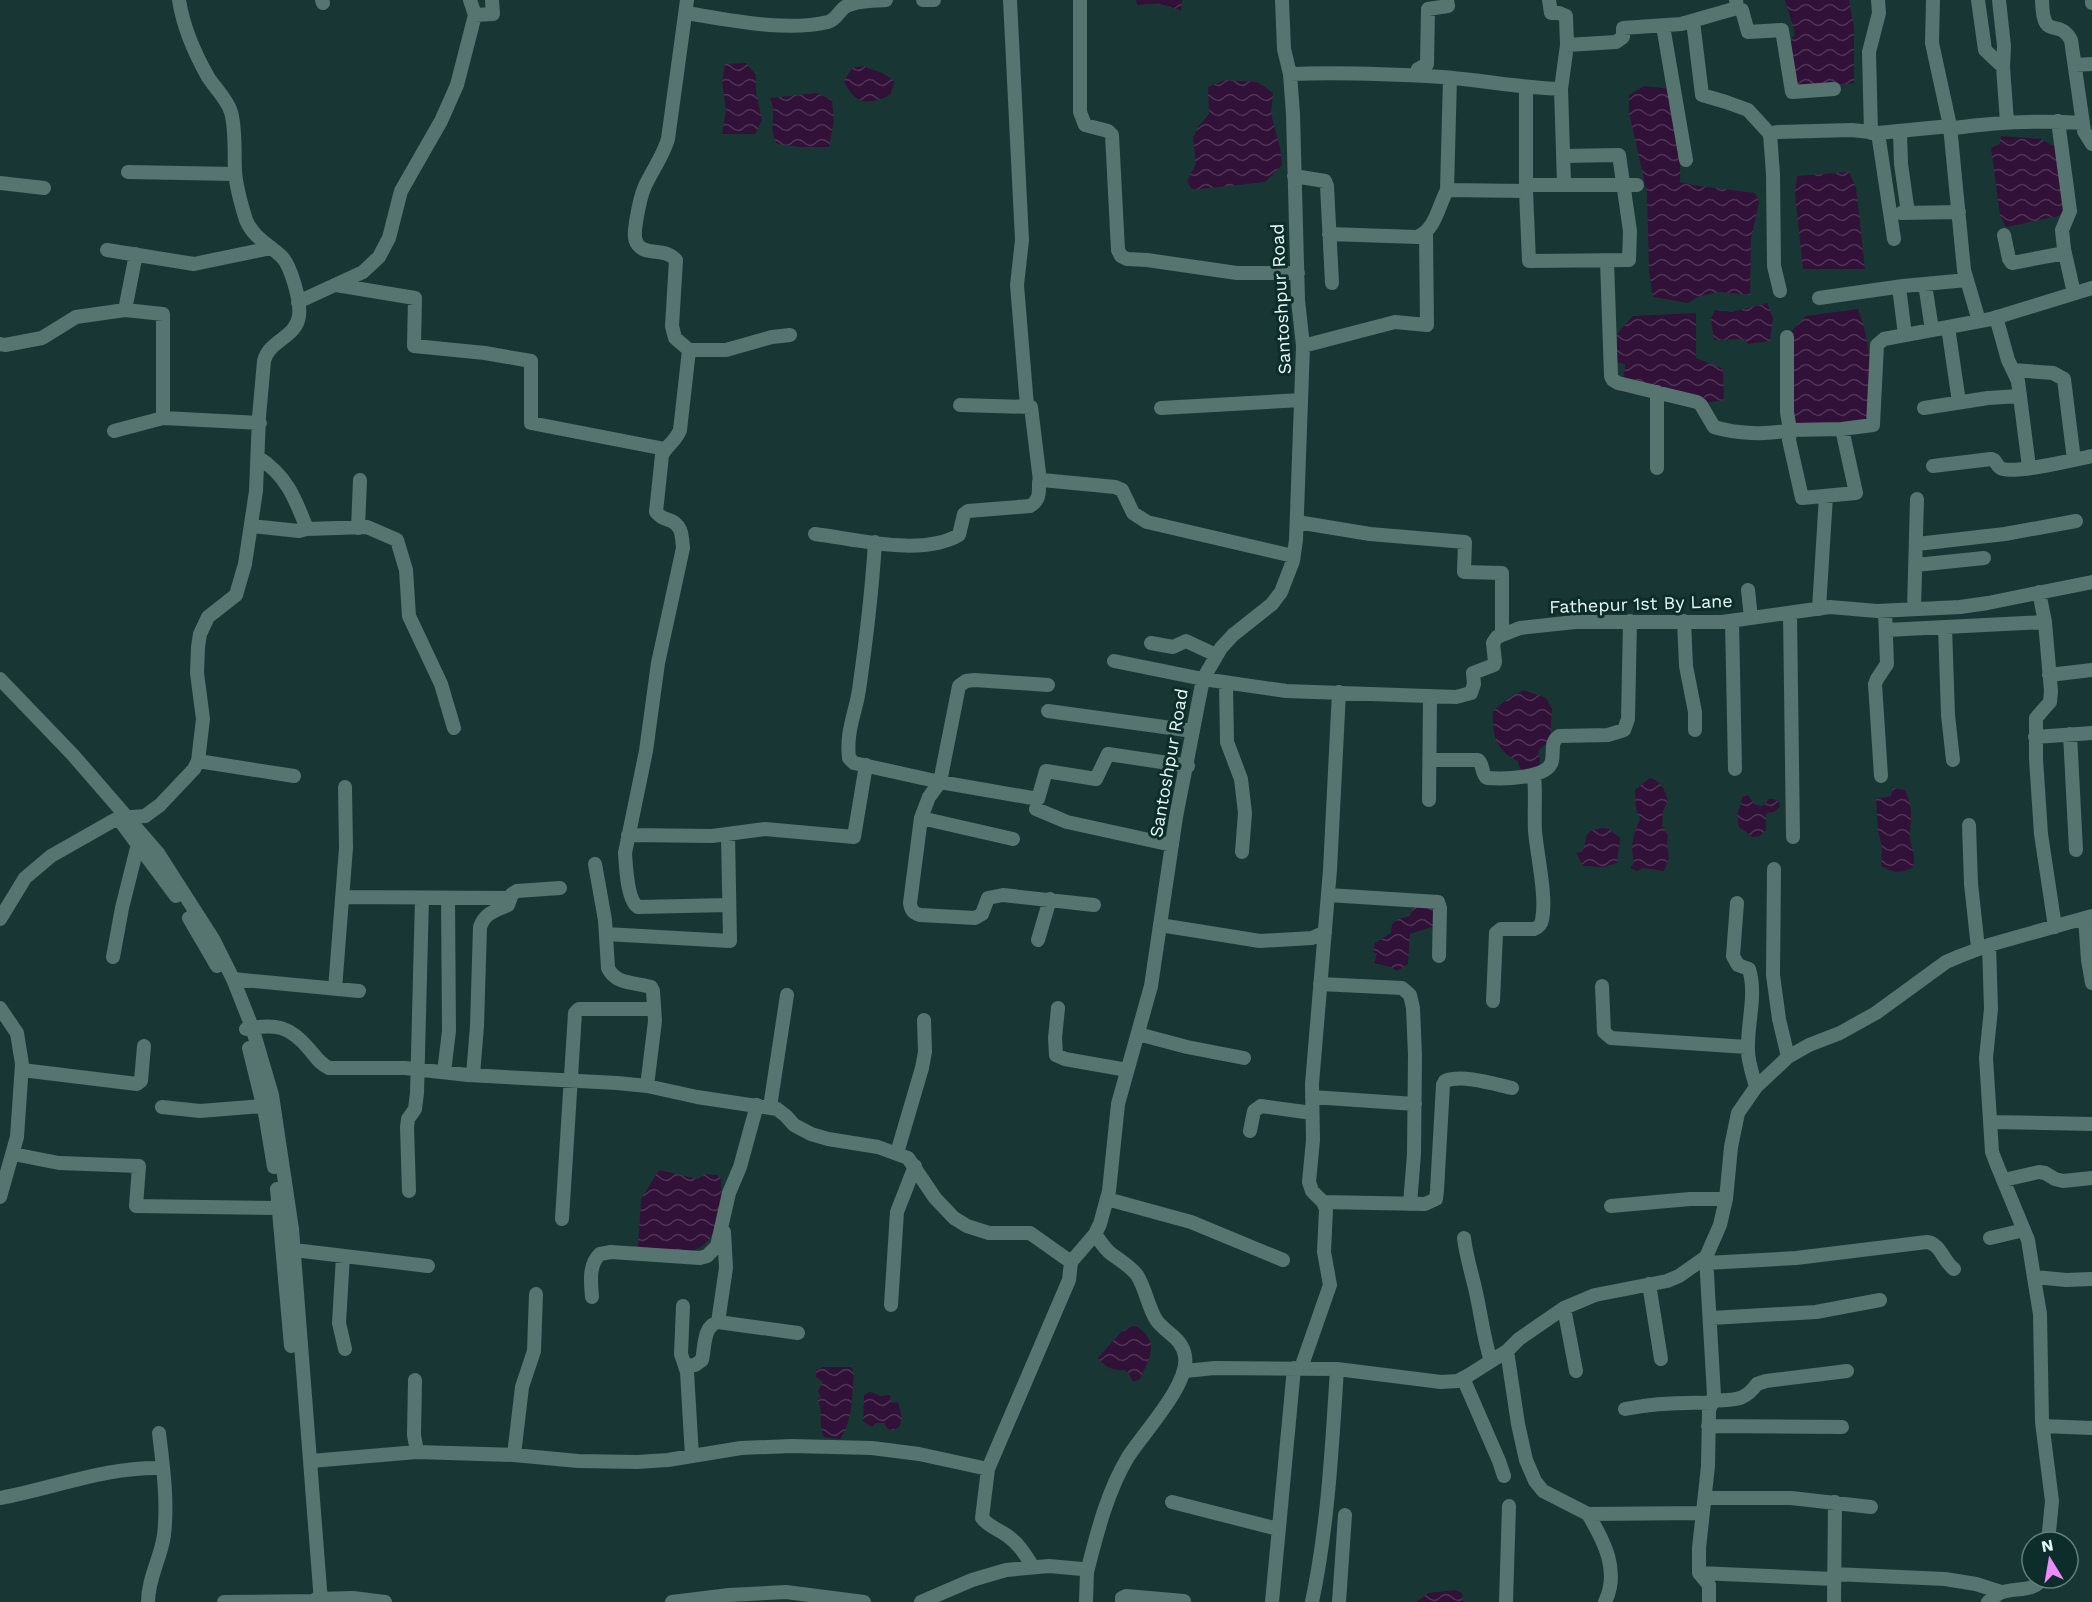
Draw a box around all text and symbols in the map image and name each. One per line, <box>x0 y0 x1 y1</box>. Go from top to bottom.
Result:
street label: Santoshpur Road <box>1266 223 1295 375</box>
street label: Fathepur 1st By Lane <box>1549 590 1733 617</box>
street label: Santoshpur Road <box>1145 687 1192 839</box>
north arrow <box>2020 1530 2080 1590</box>
text: N <box>2040 1535 2055 1556</box>

